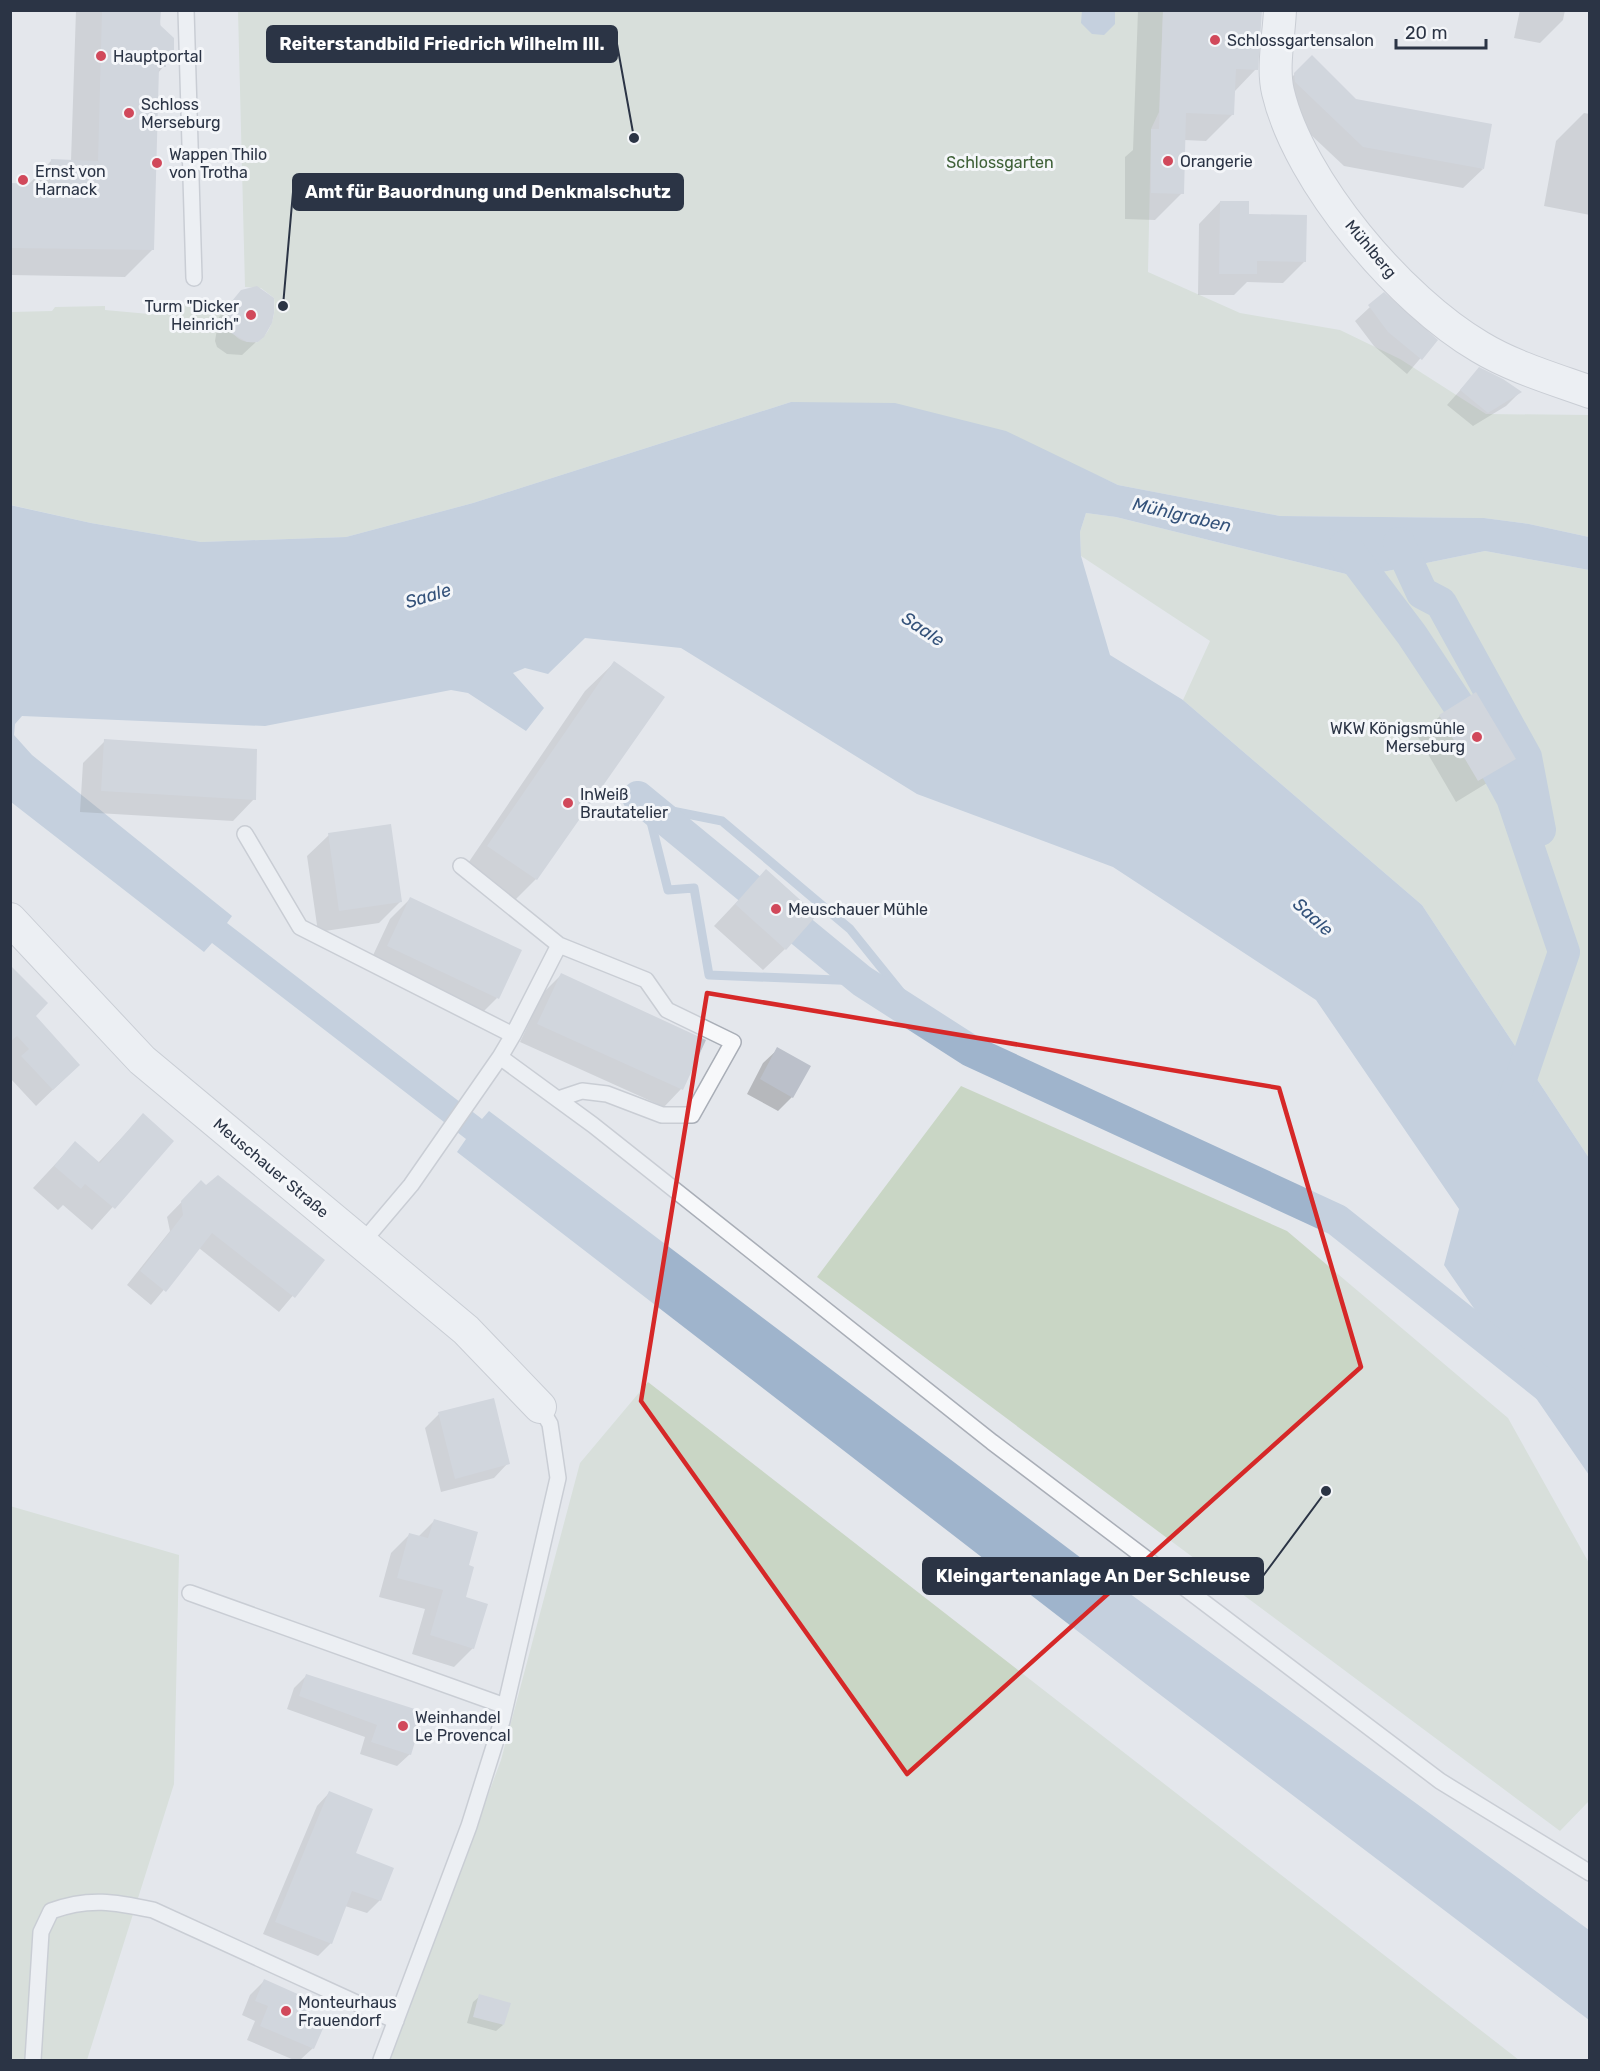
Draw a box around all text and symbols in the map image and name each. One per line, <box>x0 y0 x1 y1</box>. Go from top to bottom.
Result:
scale bar <box>1396 12 1486 50</box>
text: 20 m <box>1405 22 1447 44</box>
callout: Reiterstandbild Friedrich Wilhelm III. <box>267 26 617 62</box>
place label: Schlossgartensalon <box>1227 31 1374 50</box>
text: Reiterstandbild Friedrich Wilhelm III. <box>279 33 605 55</box>
marker: Schlossgartensalon <box>1208 33 1222 47</box>
place label: Hauptportal <box>113 47 202 66</box>
marker: Hauptportal <box>94 49 108 63</box>
place label: Schloss Merseburg <box>141 95 220 132</box>
marker: Schloss Merseburg <box>122 106 136 120</box>
place label: Wappen Thilo von Trotha <box>169 145 267 182</box>
place label: Orangerie <box>1180 152 1253 171</box>
park label: Schlossgarten <box>946 153 1054 172</box>
marker: Orangerie <box>1161 154 1175 168</box>
marker: Wappen Thilo von Trotha <box>150 156 164 170</box>
place label: Ernst von Harnack <box>35 162 106 199</box>
marker: Ernst von Harnack <box>16 173 30 187</box>
callout: Amt für Bauordnung und Denkmalschutz <box>293 174 683 210</box>
text: Amt für Bauordnung und Denkmalschutz <box>305 181 671 203</box>
street label: Mühlberg <box>1341 216 1401 282</box>
place label: Turm "Dicker Heinrich" <box>145 297 239 334</box>
marker: Turm "Dicker Heinrich" <box>244 308 258 322</box>
water label: Mühlgraben <box>1131 493 1233 537</box>
water label: Saale <box>402 579 454 613</box>
water label: Saale <box>897 607 949 651</box>
place label: WKW Königsmühle Merseburg <box>1330 719 1465 756</box>
marker: WKW Königsmühle Merseburg <box>1470 730 1484 744</box>
place label: InWeiß Brautatelier <box>580 785 668 822</box>
marker: InWeiß Brautatelier <box>561 796 575 810</box>
water label: Saale <box>1288 893 1338 941</box>
place label: Meuschauer Mühle <box>788 900 928 919</box>
marker: Meuschauer Mühle <box>769 902 783 916</box>
street label: Meuschauer Straße <box>210 1114 332 1222</box>
callout: Kleingartenanlage An Der Schleuse <box>923 1558 1263 1594</box>
text: Kleingartenanlage An Der Schleuse <box>936 1565 1251 1587</box>
place label: Weinhandel Le Provencal <box>415 1708 511 1745</box>
marker: Weinhandel Le Provencal <box>396 1719 410 1733</box>
place label: Monteurhaus Frauendorf <box>298 1993 397 2030</box>
marker: Monteurhaus Frauendorf <box>279 2004 293 2018</box>

